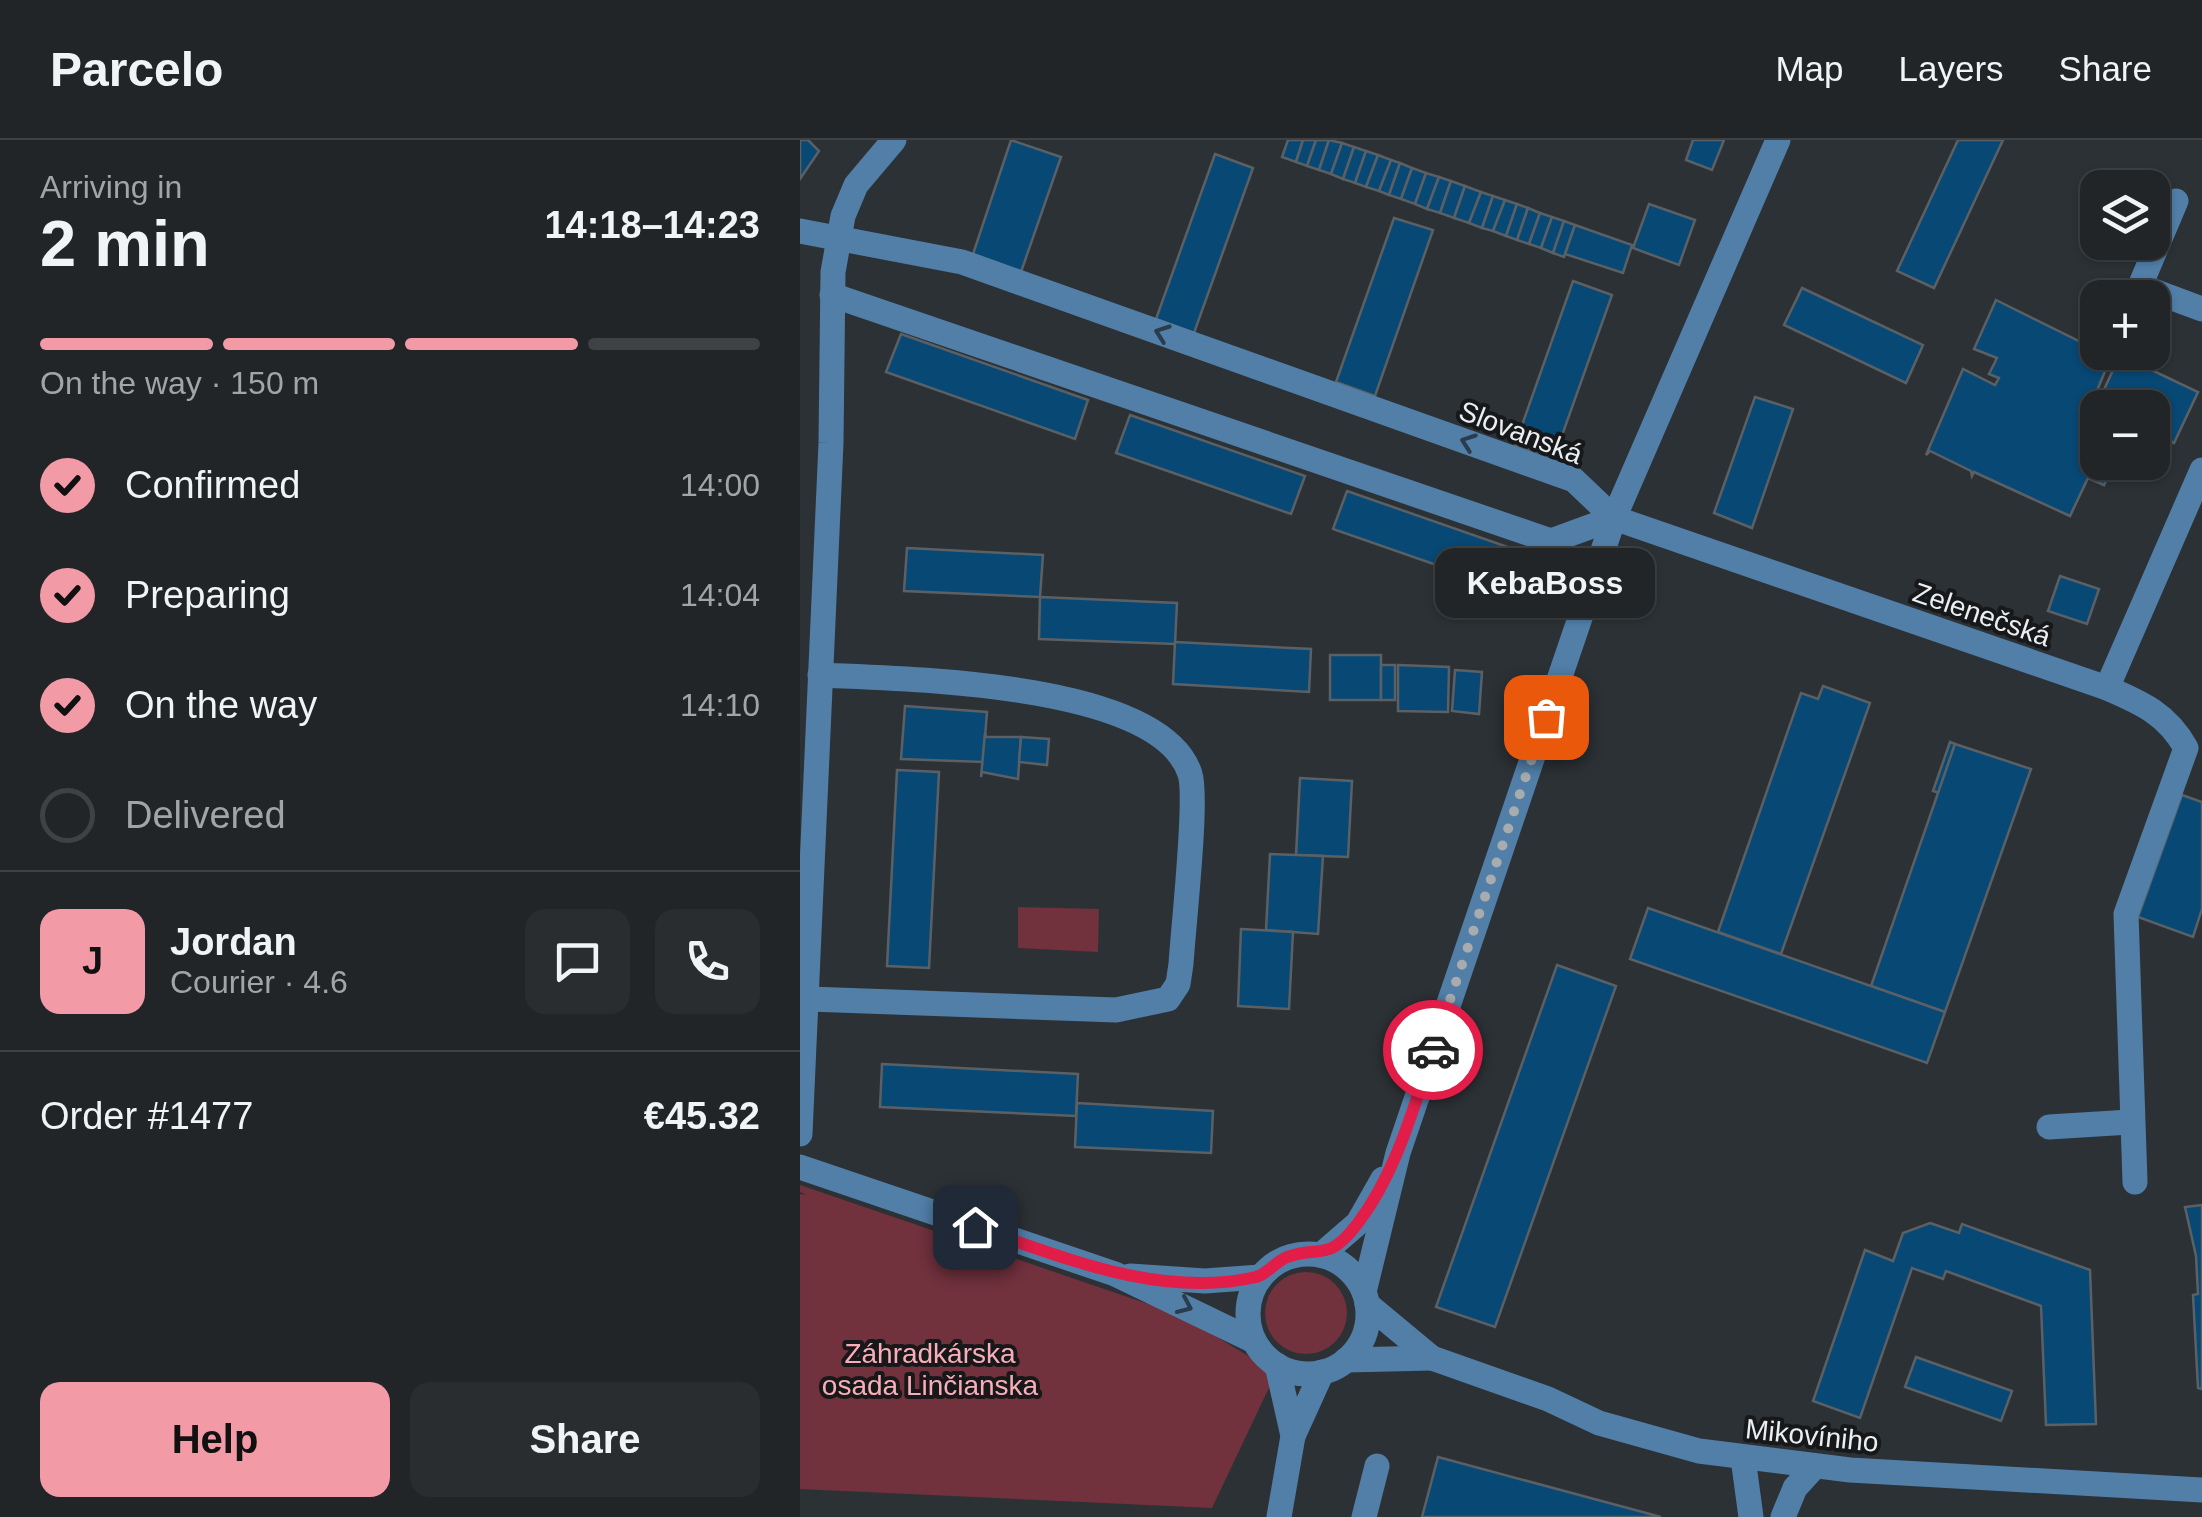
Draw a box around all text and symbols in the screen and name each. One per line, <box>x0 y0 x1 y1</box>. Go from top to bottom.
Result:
text: Parcelo <box>50 43 223 96</box>
text: Map <box>1775 49 1844 88</box>
text: Layers <box>1899 49 2004 88</box>
text: Share <box>2059 49 2152 88</box>
text: Arriving in <box>40 169 182 205</box>
map controls <box>2080 170 2170 480</box>
button: layers <box>2080 170 2170 260</box>
text: 14:18–14:23 <box>544 204 760 246</box>
text: 2 min <box>40 207 210 280</box>
button: + <box>2080 280 2170 370</box>
one-way arrow <box>1154 324 1171 345</box>
text: On the way · 150 m <box>40 365 319 401</box>
button: − <box>2080 390 2170 480</box>
street label: Slovanská <box>1455 395 1587 470</box>
one-way arrow <box>1461 433 1478 454</box>
icon: check <box>40 458 95 513</box>
text: Confirmed <box>125 464 300 506</box>
text: 14:00 <box>680 467 760 503</box>
callout: KebaBoss <box>1436 547 1656 617</box>
text: KebaBoss <box>1467 565 1623 601</box>
icon: check <box>40 568 95 623</box>
text: Preparing <box>125 574 290 616</box>
text: 14:04 <box>680 577 760 613</box>
street label: Zelenečská <box>1909 577 2055 653</box>
pin <box>1504 675 1589 760</box>
icon: check <box>40 678 95 733</box>
text: On the way <box>125 684 317 726</box>
text: 14:10 <box>680 687 760 723</box>
icon: bag <box>1519 690 1574 745</box>
text: Delivered <box>125 794 286 836</box>
button: chat <box>525 909 630 1014</box>
button: phone <box>655 909 760 1014</box>
text: Jordan <box>170 921 297 963</box>
text: J <box>82 940 103 982</box>
text: Courier · 4.6 <box>170 964 348 1000</box>
courier <box>1383 1000 1483 1100</box>
icon: car <box>1406 1023 1461 1078</box>
text: Order #1477 <box>40 1095 253 1137</box>
text: €45.32 <box>644 1095 760 1137</box>
pin <box>933 1185 1018 1270</box>
icon: home <box>948 1200 1003 1255</box>
one-way arrow <box>1175 1294 1193 1314</box>
park label: Záhradkárska osada Linčianska <box>822 1338 1039 1401</box>
button: Help <box>40 1382 390 1497</box>
button: Share <box>410 1382 760 1497</box>
street label: Mikovíniho <box>1744 1413 1880 1458</box>

